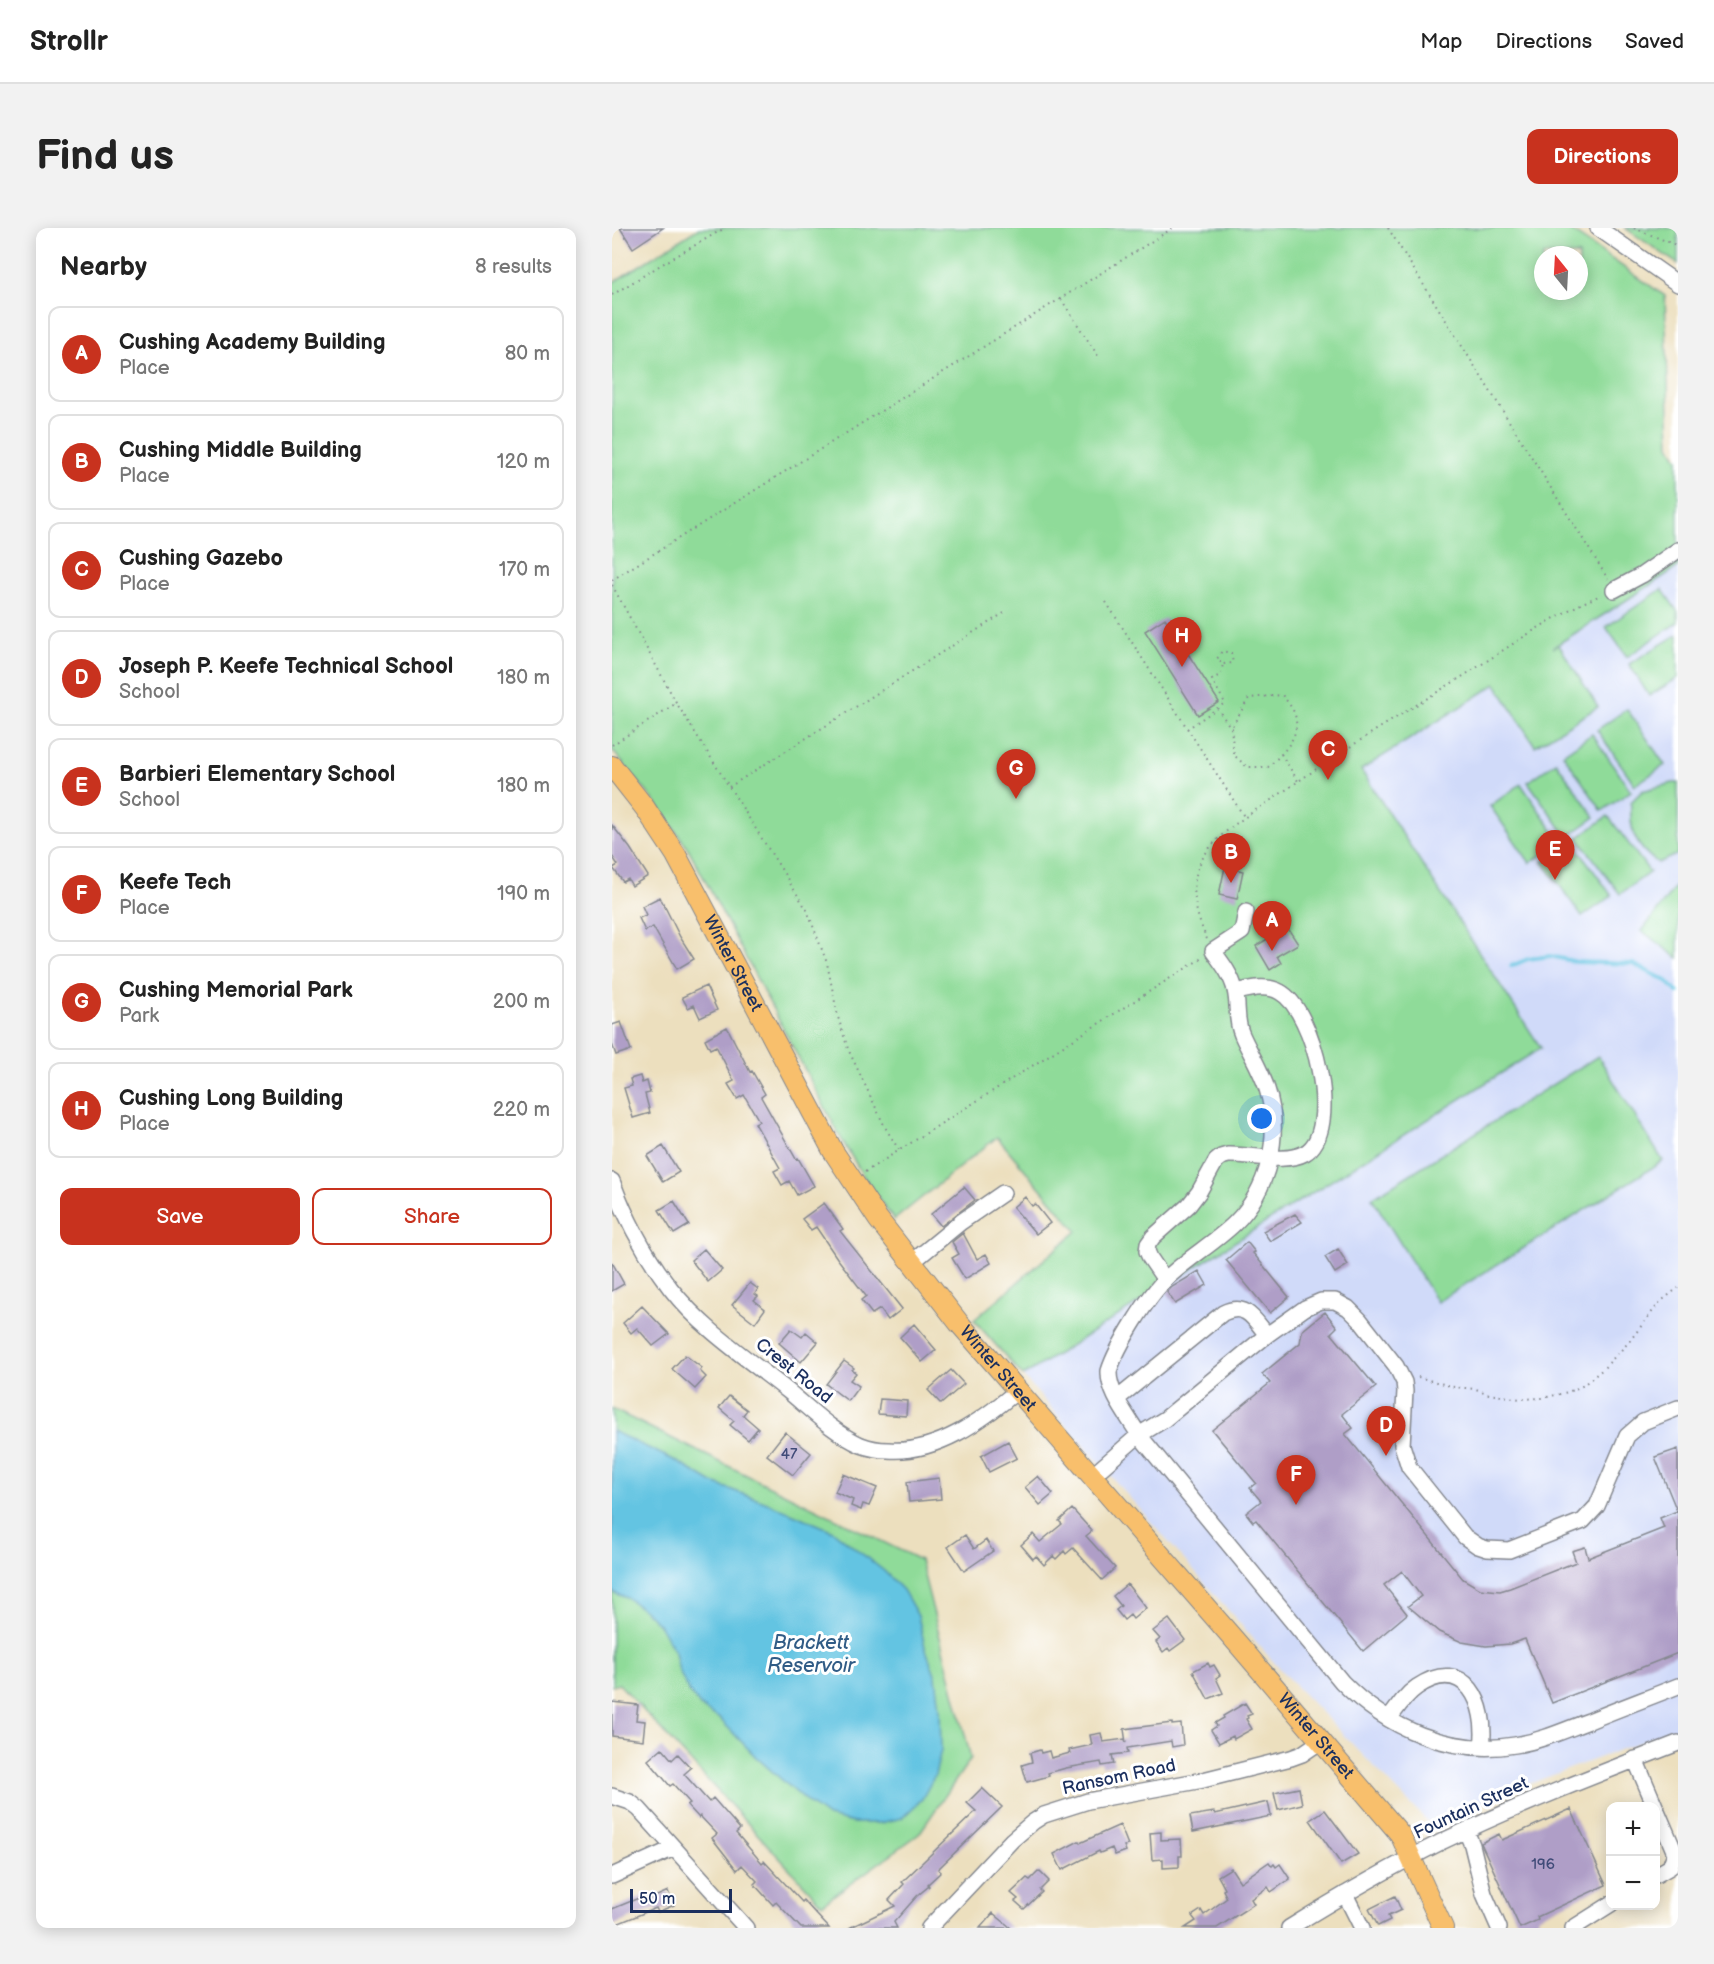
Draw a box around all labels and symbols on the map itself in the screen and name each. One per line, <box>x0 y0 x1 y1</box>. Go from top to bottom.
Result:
north arrow <box>1534 246 1588 300</box>
pin: H <box>1162 618 1202 667</box>
pin: C <box>1308 730 1348 780</box>
pin: G <box>996 750 1036 799</box>
pin: E <box>1536 830 1574 880</box>
pin: B <box>1212 834 1250 883</box>
pin: A <box>1252 902 1292 951</box>
street label: Winter Street <box>699 911 768 1015</box>
your location <box>1247 1104 1276 1133</box>
street label: Winter Street <box>956 1321 1041 1415</box>
street label: Crest Road <box>751 1334 837 1408</box>
pin: D <box>1366 1406 1406 1456</box>
house number: 47 <box>781 1445 798 1464</box>
pin: F <box>1276 1456 1316 1505</box>
water label: Brackett Reservoir <box>767 1631 856 1678</box>
street label: Winter Street <box>1274 1689 1359 1783</box>
street label: Ransom Road <box>1060 1755 1178 1799</box>
street label: Fountain Street <box>1410 1772 1532 1844</box>
house number: 196 <box>1531 1855 1555 1874</box>
scale bar <box>630 1886 732 1914</box>

